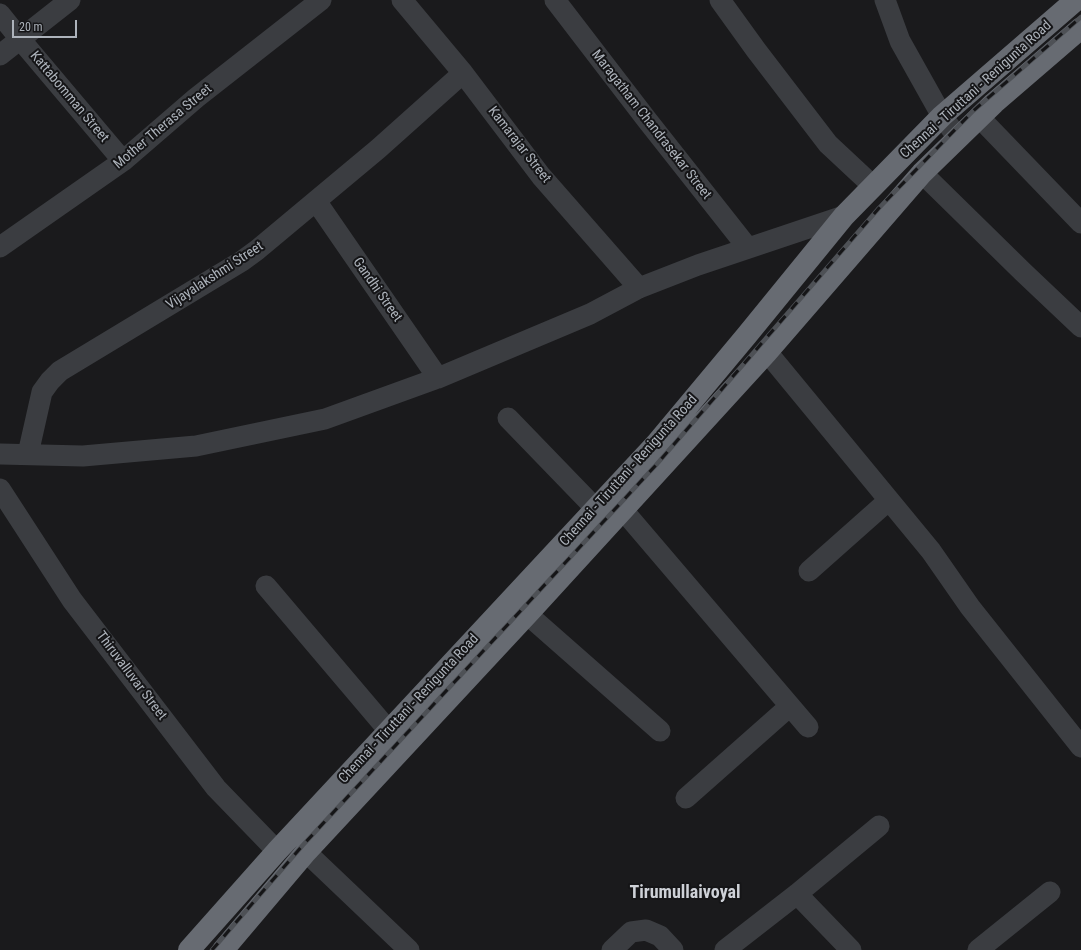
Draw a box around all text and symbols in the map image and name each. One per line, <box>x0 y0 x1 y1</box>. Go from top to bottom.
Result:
scale bar <box>14 12 79 38</box>
street label: Chennai - Tiruttani - Renigunta Road <box>897 18 1055 162</box>
text: 20 m <box>19 20 43 34</box>
street label: Maragatham Chandrasekar Street <box>587 47 715 203</box>
street label: Kattabomman Street <box>26 48 112 146</box>
street label: Mother Therasa Street <box>111 81 215 173</box>
street label: Kamarajar Street <box>484 103 554 187</box>
street label: Vijayalakshmi Street <box>163 238 267 314</box>
street label: Gandhi Street <box>349 255 405 325</box>
street label: Chennai - Tiruttani - Renigunta Road <box>557 392 701 550</box>
street label: Thiruvalluvar Street <box>92 628 170 724</box>
street label: Chennai - Tiruttani - Renigunta Road <box>335 631 483 787</box>
district label: Tirumullaivoyal <box>629 882 741 904</box>

